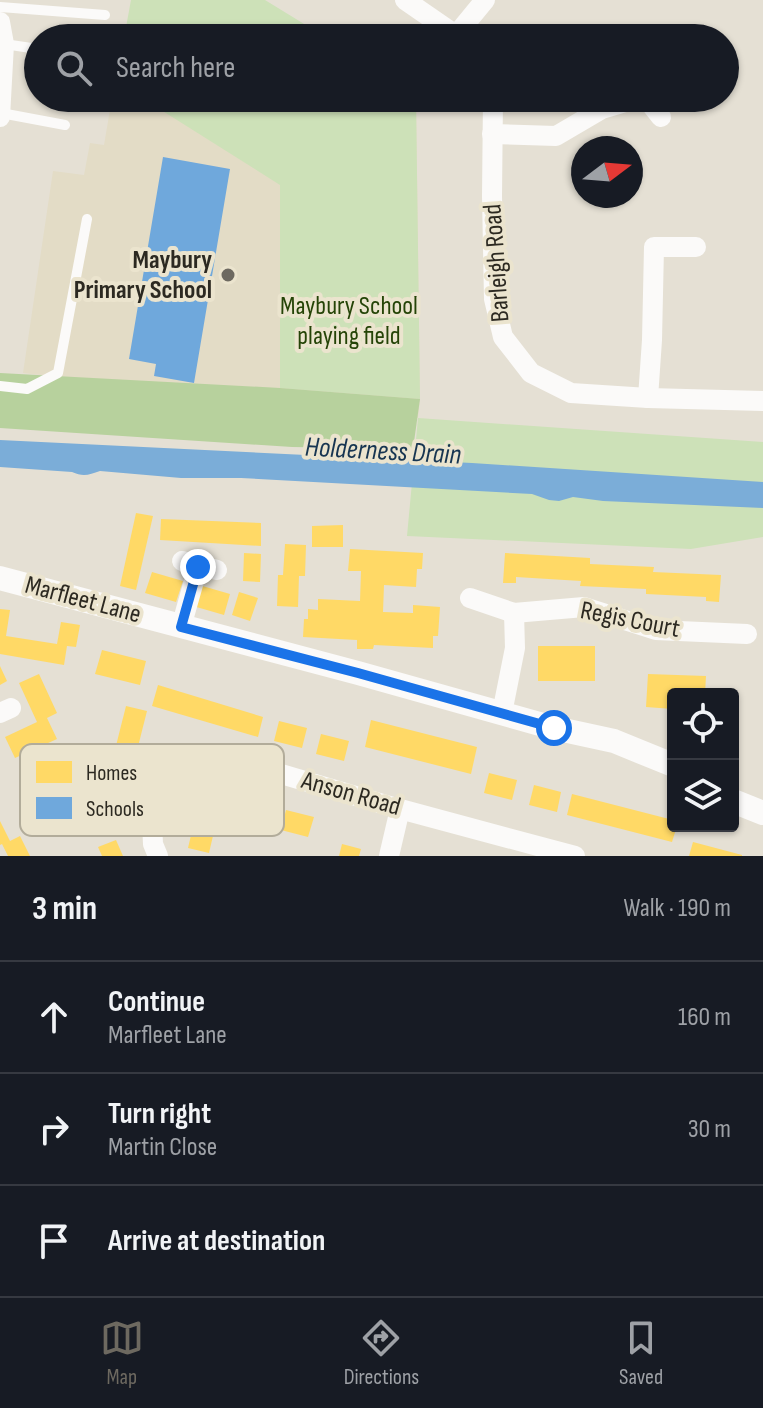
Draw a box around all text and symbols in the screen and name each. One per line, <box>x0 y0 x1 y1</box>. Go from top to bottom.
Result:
search box <box>24 24 739 112</box>
icon: search <box>52 46 96 90</box>
text: Search here <box>116 50 235 86</box>
north arrow <box>571 136 643 208</box>
street label: Barleigh Road <box>477 203 517 323</box>
place label: Maybury Primary School <box>74 245 212 306</box>
marker: Maybury Primary School <box>219 266 237 284</box>
park label: Maybury School playing field <box>280 291 418 352</box>
water label: Holderness Drain <box>304 430 462 472</box>
route end <box>180 549 216 585</box>
street label: Marfleet Lane <box>22 570 144 630</box>
street label: Regis Court <box>578 595 682 645</box>
map controls <box>667 688 739 832</box>
button: locate <box>667 688 739 760</box>
route start <box>536 710 572 746</box>
legend <box>20 744 284 836</box>
text: Homes <box>86 760 137 787</box>
button: layers <box>667 760 739 832</box>
street label: Anson Road <box>297 765 404 823</box>
text: Schools <box>86 796 144 823</box>
text: 3 min <box>32 888 97 929</box>
text: Walk · 190 m <box>624 893 731 924</box>
text: Continue <box>108 984 205 1020</box>
icon: ahead <box>32 995 76 1039</box>
text: 160 m <box>678 1002 731 1033</box>
text: Marfleet Lane <box>108 1020 227 1051</box>
text: Turn right <box>108 1096 211 1132</box>
icon: right <box>32 1107 76 1151</box>
text: 30 m <box>688 1114 731 1145</box>
text: Martin Close <box>108 1132 217 1163</box>
icon: arrive <box>32 1219 76 1263</box>
text: Arrive at destination <box>108 1223 325 1259</box>
tab: Map <box>100 1316 144 1391</box>
tab: Directions <box>344 1316 419 1391</box>
tab: Saved <box>619 1316 663 1391</box>

